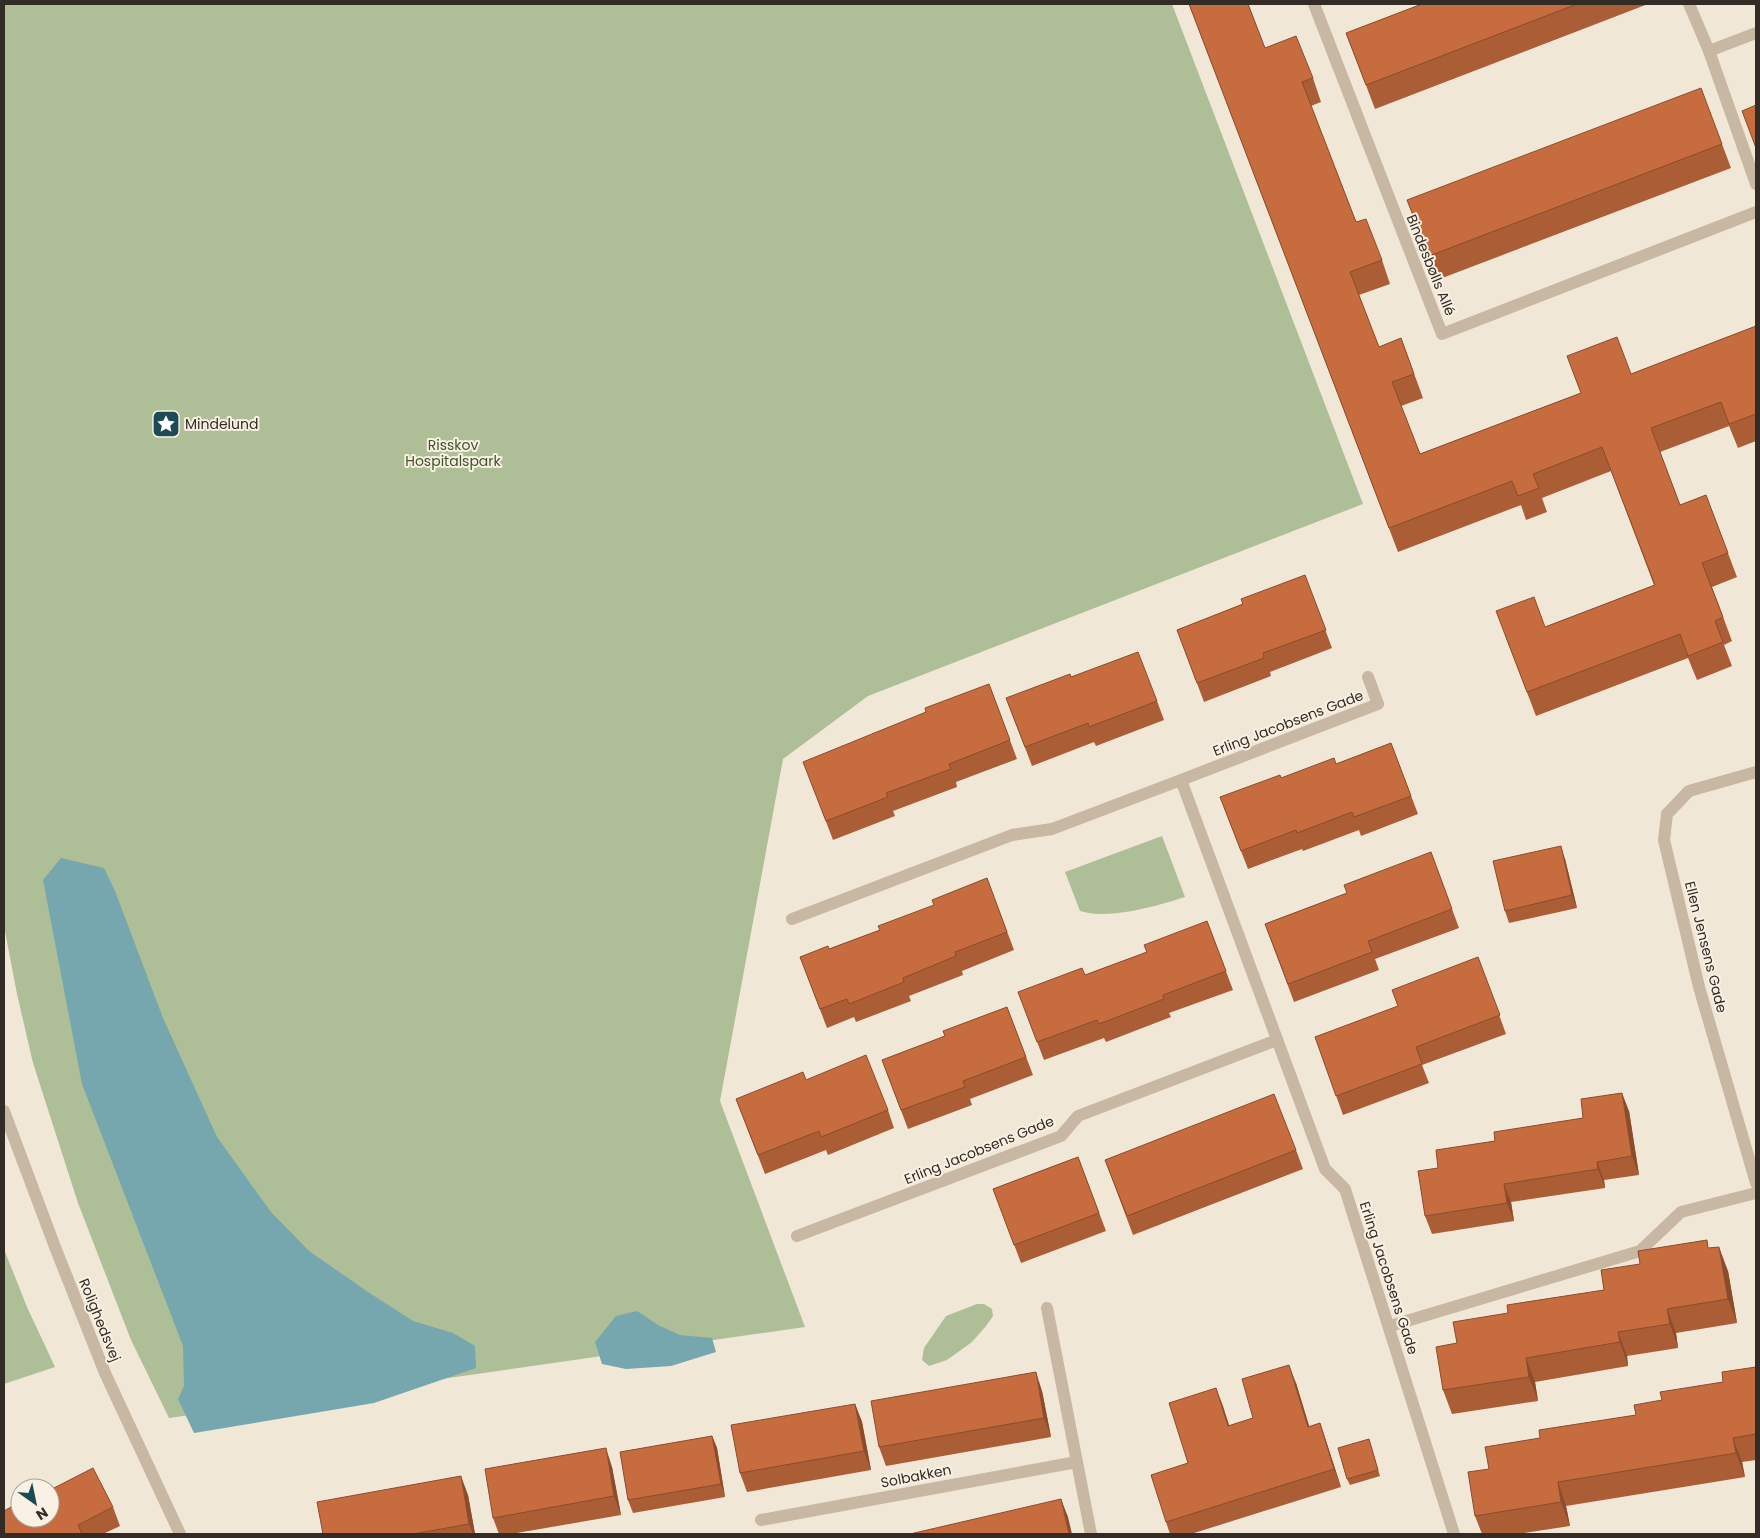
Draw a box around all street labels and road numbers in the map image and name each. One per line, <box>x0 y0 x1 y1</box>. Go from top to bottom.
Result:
street label: Bindesbølls Allé <box>1402 211 1461 319</box>
street label: Erling Jacobsens Gade <box>1210 685 1366 761</box>
street label: Ellen Jensens Gade <box>1680 879 1732 1015</box>
street label: Erling Jacobsens Gade <box>901 1111 1057 1189</box>
street label: Erling Jacobsens Gade <box>1355 1199 1423 1357</box>
street label: Rolighedsvej <box>74 1275 126 1365</box>
street label: Solbakken <box>879 1459 953 1493</box>

